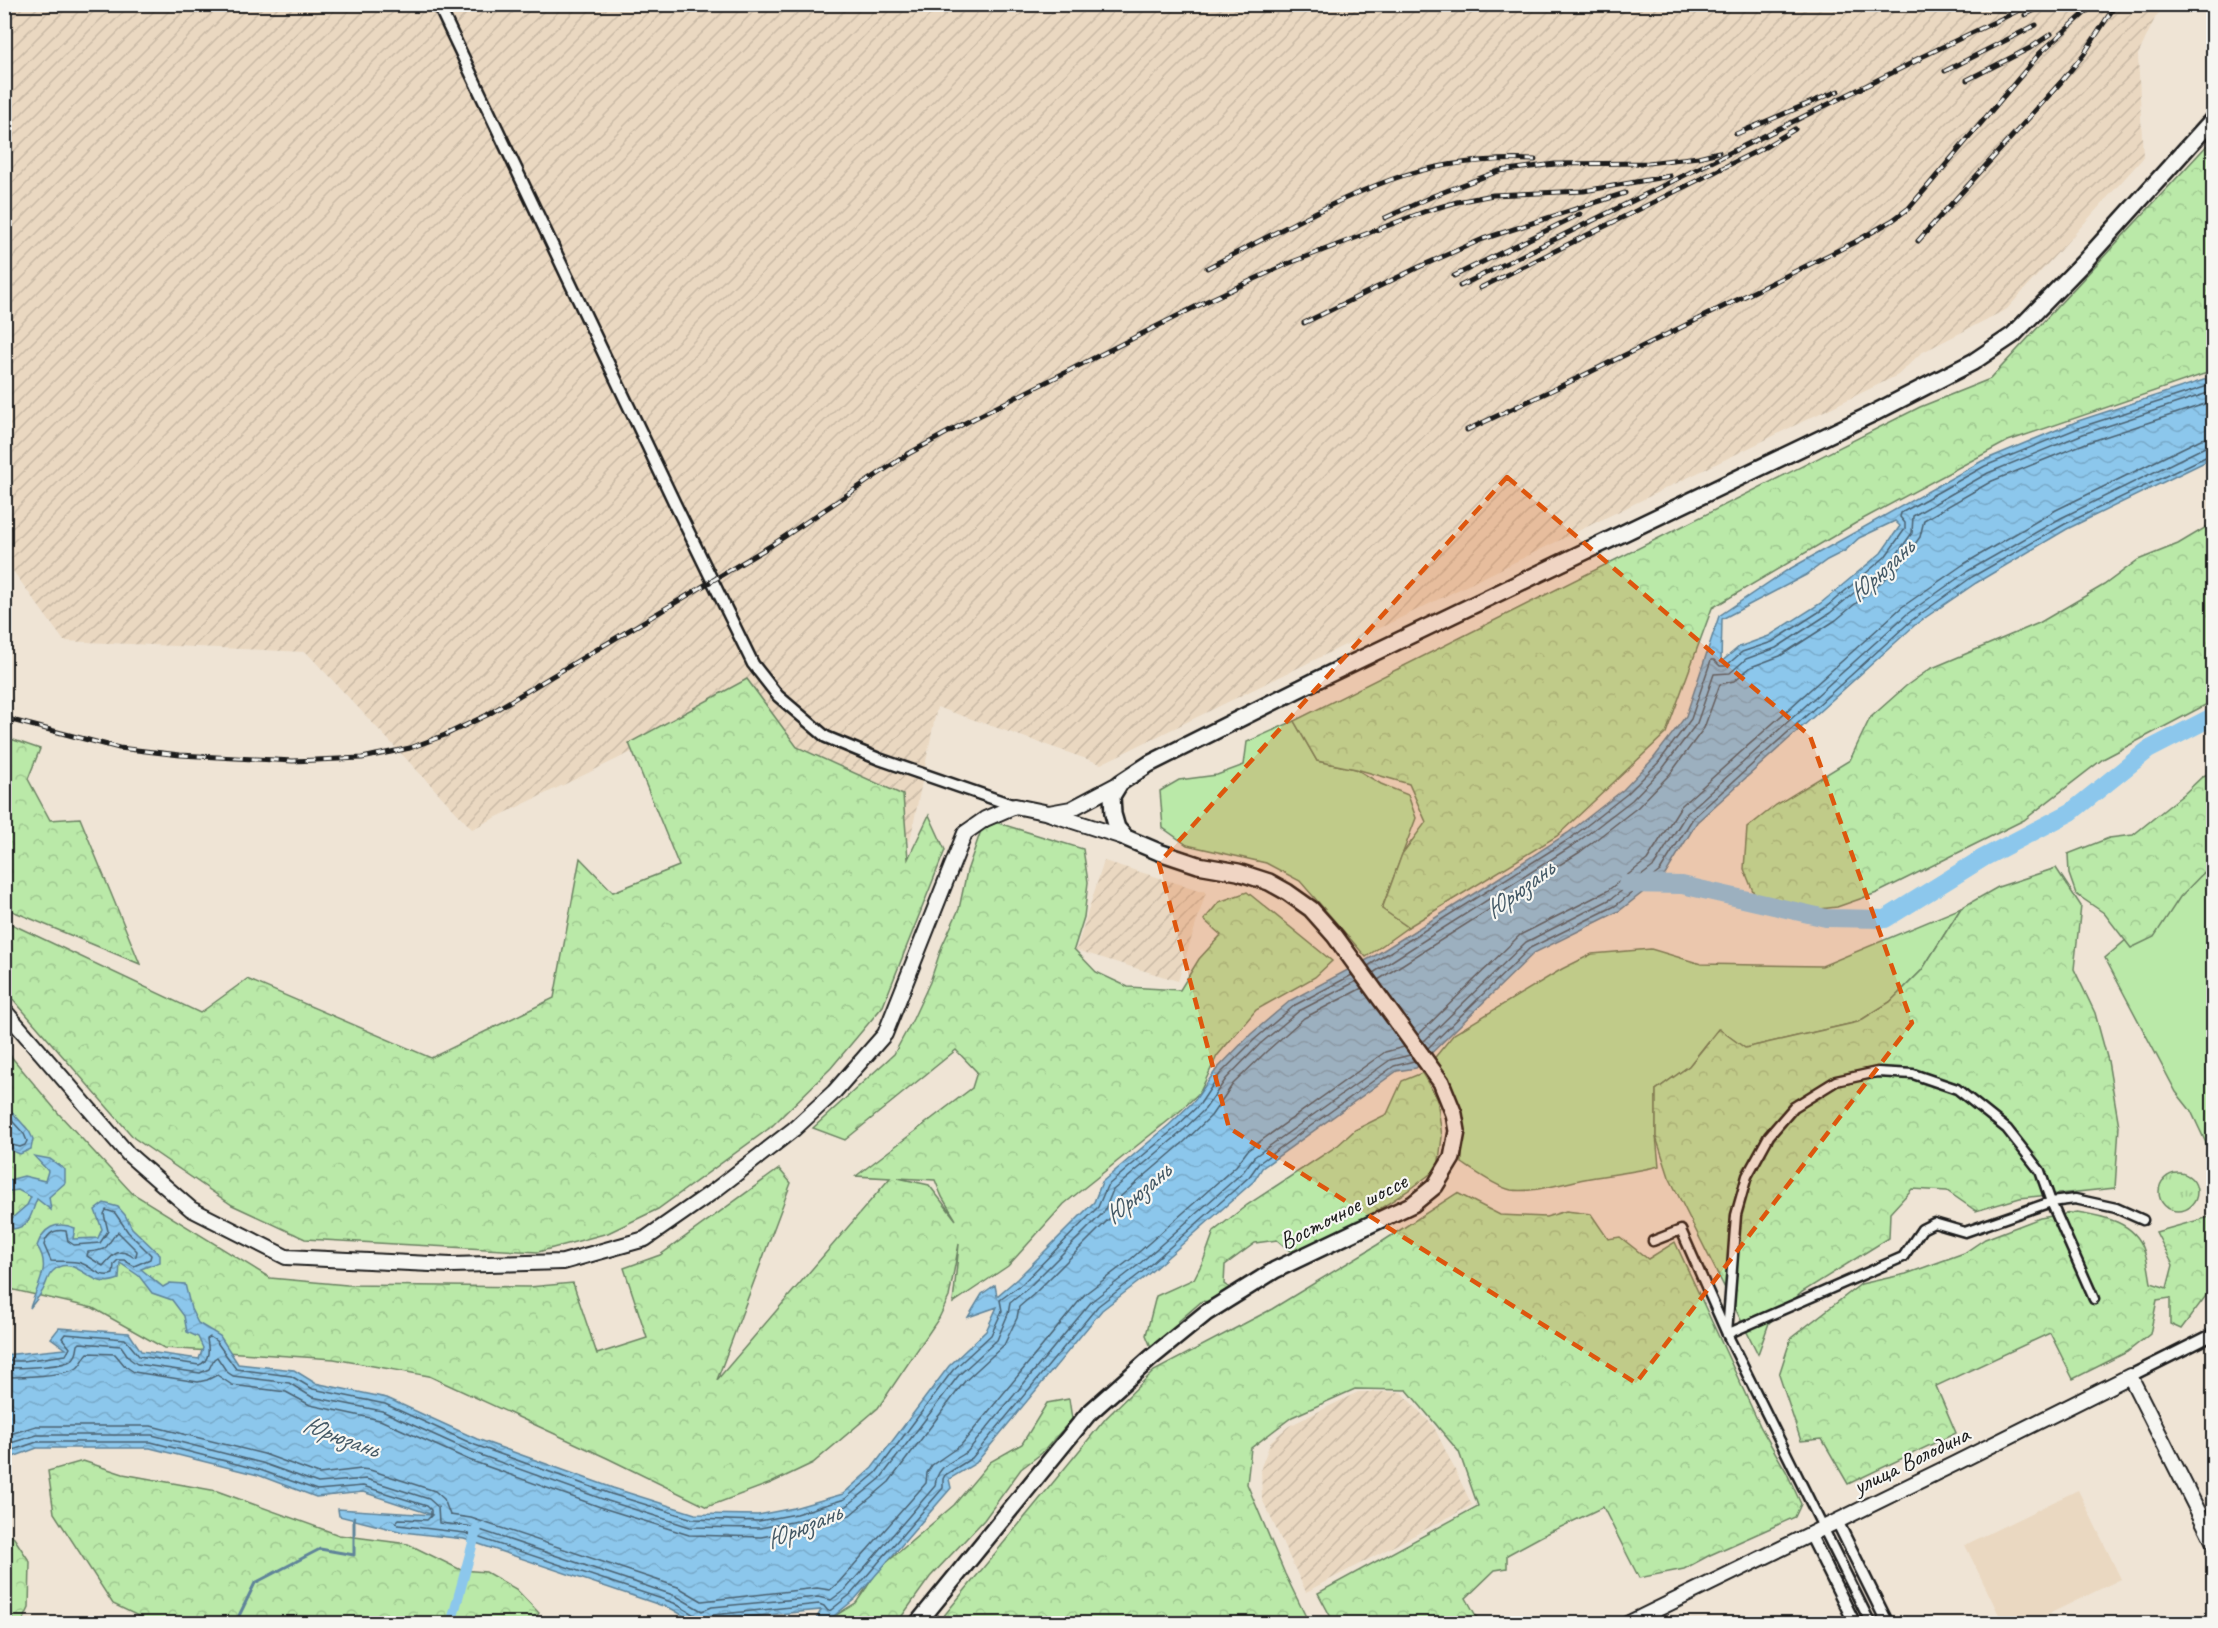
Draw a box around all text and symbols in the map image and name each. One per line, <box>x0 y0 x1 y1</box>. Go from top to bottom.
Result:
water label: Юрюзань <box>1841 530 1923 609</box>
water label: Юрюзань <box>1478 851 1563 926</box>
water label: Юрюзань <box>1097 1153 1180 1232</box>
street label: Восточное шоссе <box>1274 1165 1414 1256</box>
water label: Юрюзань <box>298 1407 386 1466</box>
street label: улица Володина <box>1846 1418 1976 1502</box>
water label: Юрюзань <box>760 1495 848 1557</box>

